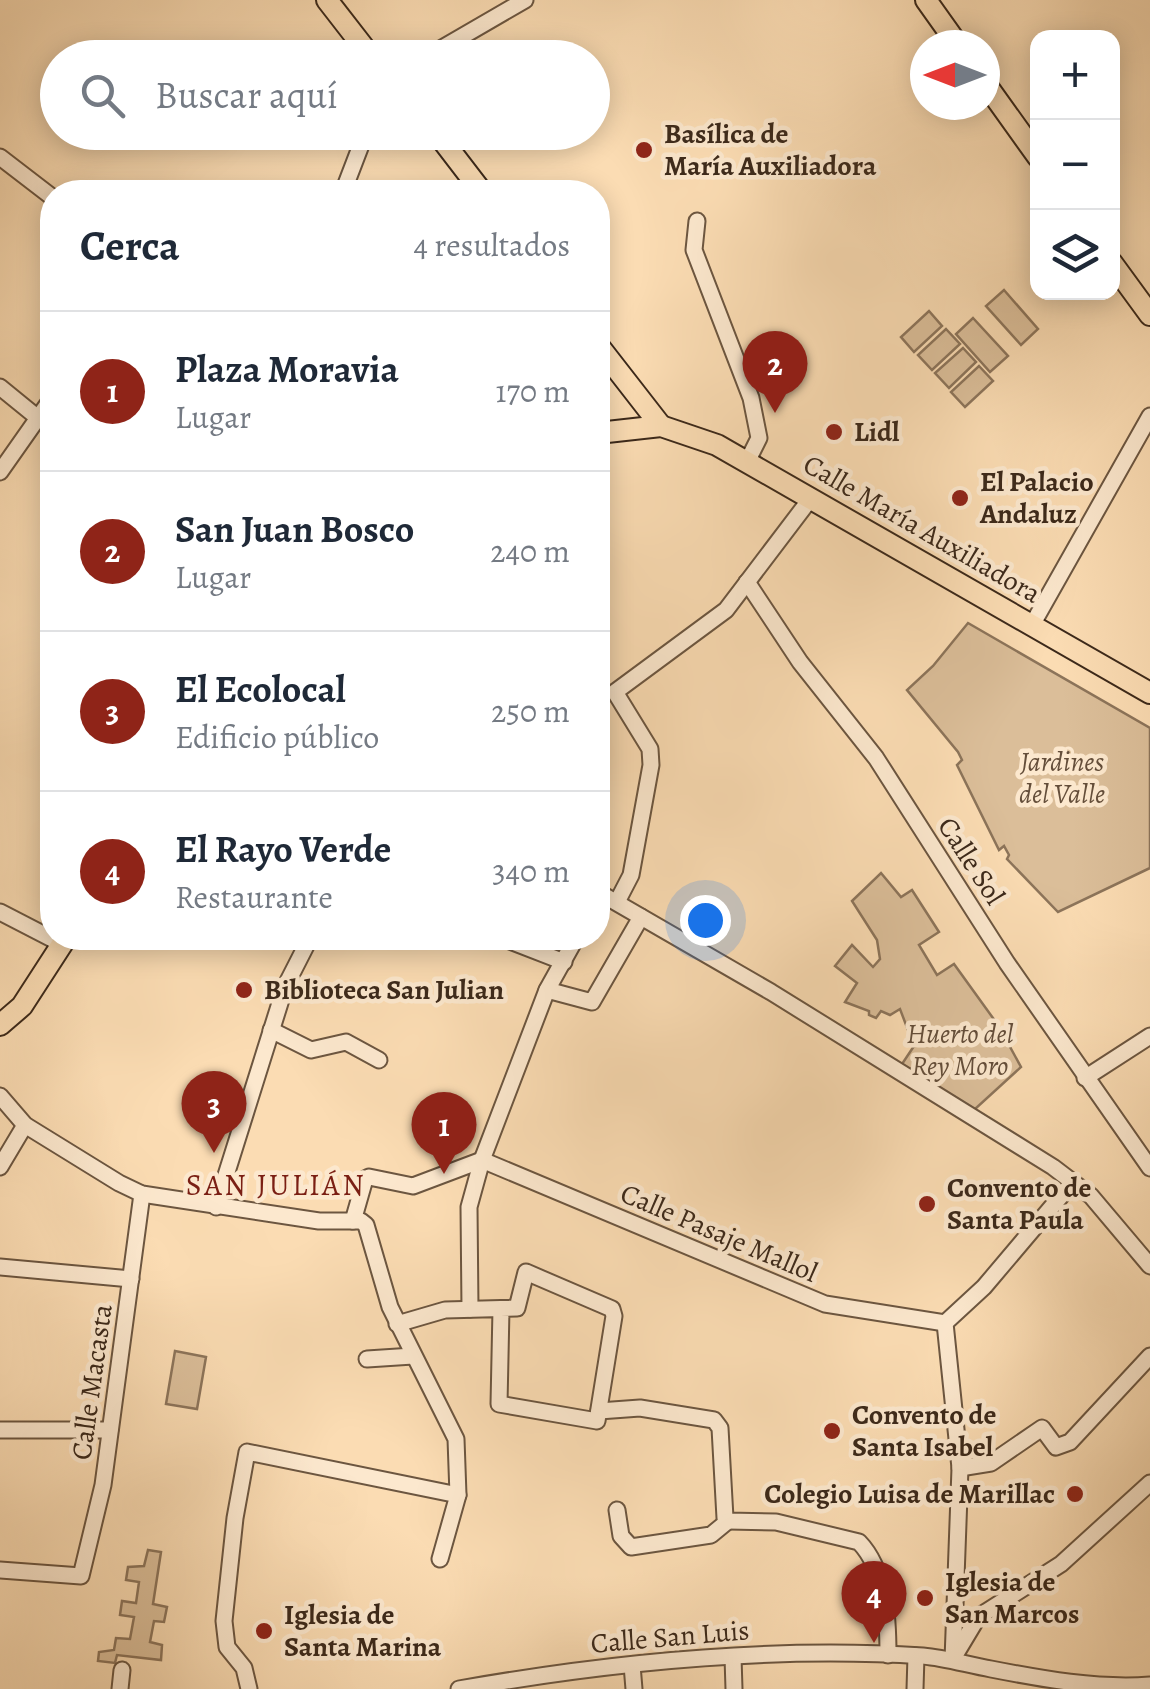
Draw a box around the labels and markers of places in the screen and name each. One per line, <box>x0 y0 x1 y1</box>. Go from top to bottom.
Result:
place label: Basílica de María Auxiliadora <box>664 115 877 185</box>
marker: Basílica de María Auxiliadora <box>633 139 655 161</box>
pin: 2 <box>742 330 808 413</box>
place label: Lidl <box>854 413 900 451</box>
marker: Lidl <box>823 421 845 443</box>
place label: El Palacio Andaluz <box>979 463 1094 533</box>
marker: El Palacio Andaluz <box>949 487 971 509</box>
place label: Biblioteca San Julian <box>264 971 504 1009</box>
marker: Biblioteca San Julian <box>233 979 255 1001</box>
pin: 3 <box>182 1070 246 1153</box>
pin: 1 <box>412 1092 476 1174</box>
place label: Convento de Santa Paula <box>947 1169 1092 1239</box>
marker: Convento de Santa Paula <box>916 1193 938 1215</box>
place label: Convento de Santa Isabel <box>852 1396 997 1466</box>
marker: Convento de Santa Isabel <box>821 1420 843 1442</box>
place label: Colegio Luisa de Marillac <box>764 1475 1055 1513</box>
marker: Colegio Luisa de Marillac <box>1064 1483 1086 1505</box>
pin: 4 <box>842 1560 906 1643</box>
place label: Iglesia de San Marcos <box>945 1563 1079 1633</box>
marker: Iglesia de San Marcos <box>914 1587 936 1609</box>
place label: Iglesia de Santa Marina <box>284 1596 442 1666</box>
marker: Iglesia de Santa Marina <box>253 1620 275 1642</box>

